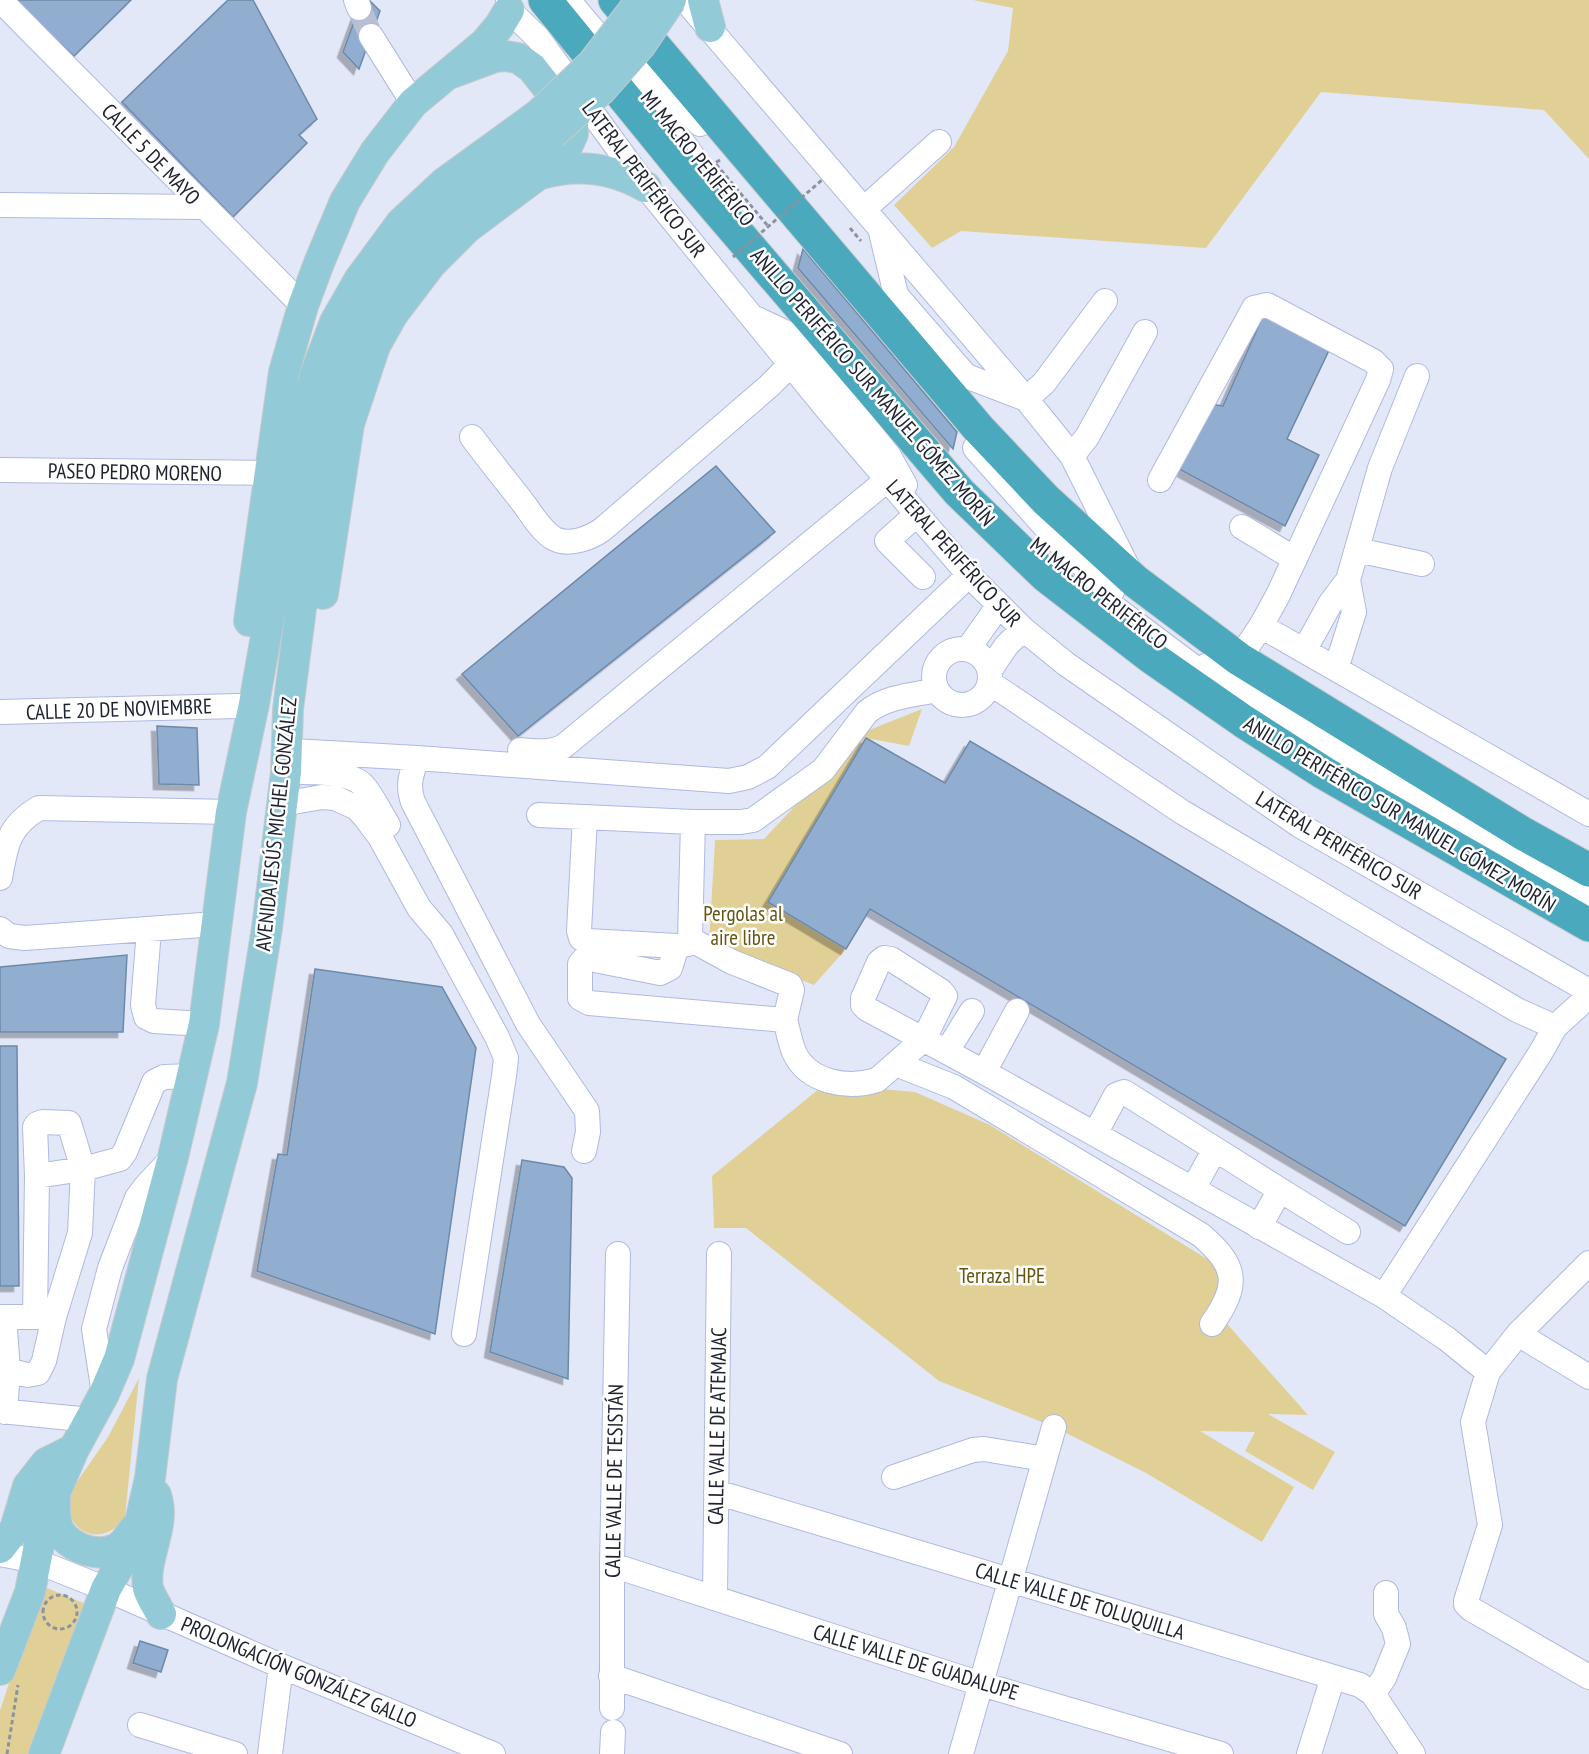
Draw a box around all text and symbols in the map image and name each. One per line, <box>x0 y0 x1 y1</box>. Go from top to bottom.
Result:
street label: MI MACRO PERIFÉRICO <box>635 84 761 232</box>
street label: LATERAL PERIFÉRICO SUR <box>576 95 712 263</box>
street label: CALLE 5 DE MAYO <box>96 98 206 210</box>
street label: ANILLO PERIFÉRICO SUR MANUEL GÓMEZ MORÍN <box>745 242 1001 532</box>
street label: PASEO PEDRO MORENO <box>48 457 222 487</box>
street label: LATERAL PERIFÉRICO SUR <box>881 474 1027 632</box>
street label: MI MACRO PERIFÉRICO <box>1025 531 1173 655</box>
street label: CALLE 20 DE NOVIEMBRE <box>26 692 212 726</box>
street label: AVENIDA JESÚS MICHEL GONZÁLEZ <box>249 696 303 952</box>
street label: ANILLO PERIFÉRICO SUR MANUEL GÓMEZ MORÍN <box>1239 710 1561 918</box>
street label: LATERAL PERIFÉRICO SUR <box>1251 785 1427 905</box>
park label: Pergolas al aire libre <box>703 900 783 951</box>
park label: Terraza HPE <box>959 1262 1045 1289</box>
street label: CALLE VALLE DE ATEMAJAC <box>702 1327 732 1525</box>
street label: CALLE VALLE DE TESISTÁN <box>599 1384 629 1578</box>
street label: CALLE VALLE DE TOLUQUILLA <box>972 1556 1188 1646</box>
street label: PROLONGACIÓN GONZÁLEZ GALLO <box>177 1610 421 1734</box>
street label: CALLE VALLE DE GUADALUPE <box>810 1618 1022 1706</box>

